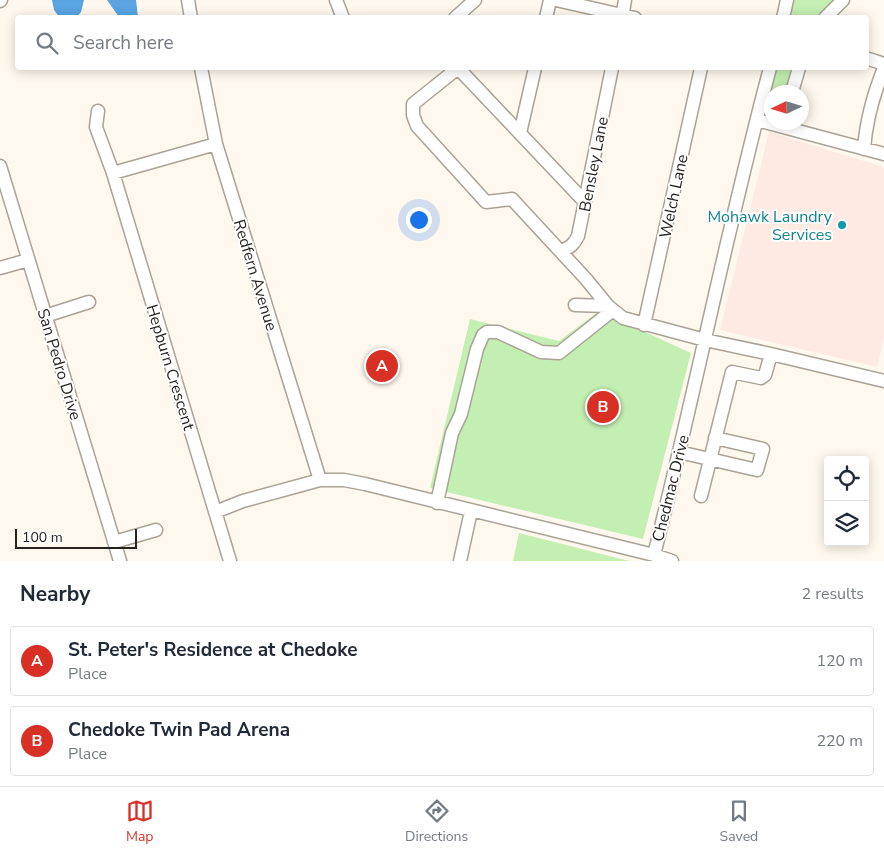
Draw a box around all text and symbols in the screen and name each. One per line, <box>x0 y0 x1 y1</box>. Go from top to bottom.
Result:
search box <box>15 15 869 70</box>
icon: search <box>33 29 61 57</box>
text: Search here <box>73 30 174 56</box>
north arrow <box>764 85 809 130</box>
street label: Bensley Lane <box>574 115 614 214</box>
street label: Welch Lane <box>654 152 694 240</box>
place label: Mohawk Laundry Services <box>707 206 833 246</box>
your location <box>406 207 432 233</box>
street label: Redfern Avenue <box>228 217 282 334</box>
marker: Mohawk Laundry Services <box>836 219 848 231</box>
street label: Hepburn Crescent <box>140 302 200 433</box>
street label: San Pedro Drive <box>32 306 86 423</box>
pin: A <box>366 347 398 385</box>
pin: B <box>587 388 619 426</box>
street label: Chedmac Drive <box>647 433 695 544</box>
map controls <box>824 456 869 546</box>
button: locate <box>824 456 869 501</box>
button: layers <box>824 501 869 546</box>
scale bar <box>15 526 138 549</box>
text: 100 m <box>22 528 63 547</box>
text: Nearby <box>20 580 90 608</box>
text: 2 results <box>802 583 864 605</box>
text: St. Peter's Residence at Chedoke <box>68 637 358 663</box>
text: A <box>31 650 43 672</box>
text: 120 m <box>816 650 863 672</box>
text: Place <box>68 663 107 685</box>
text: Chedoke Twin Pad Arena <box>68 717 290 743</box>
text: B <box>31 730 43 752</box>
text: 220 m <box>816 730 863 752</box>
text: Place <box>68 743 107 765</box>
tab: Map <box>126 797 154 846</box>
tab: Directions <box>405 797 468 846</box>
tab: Saved <box>720 797 758 846</box>

